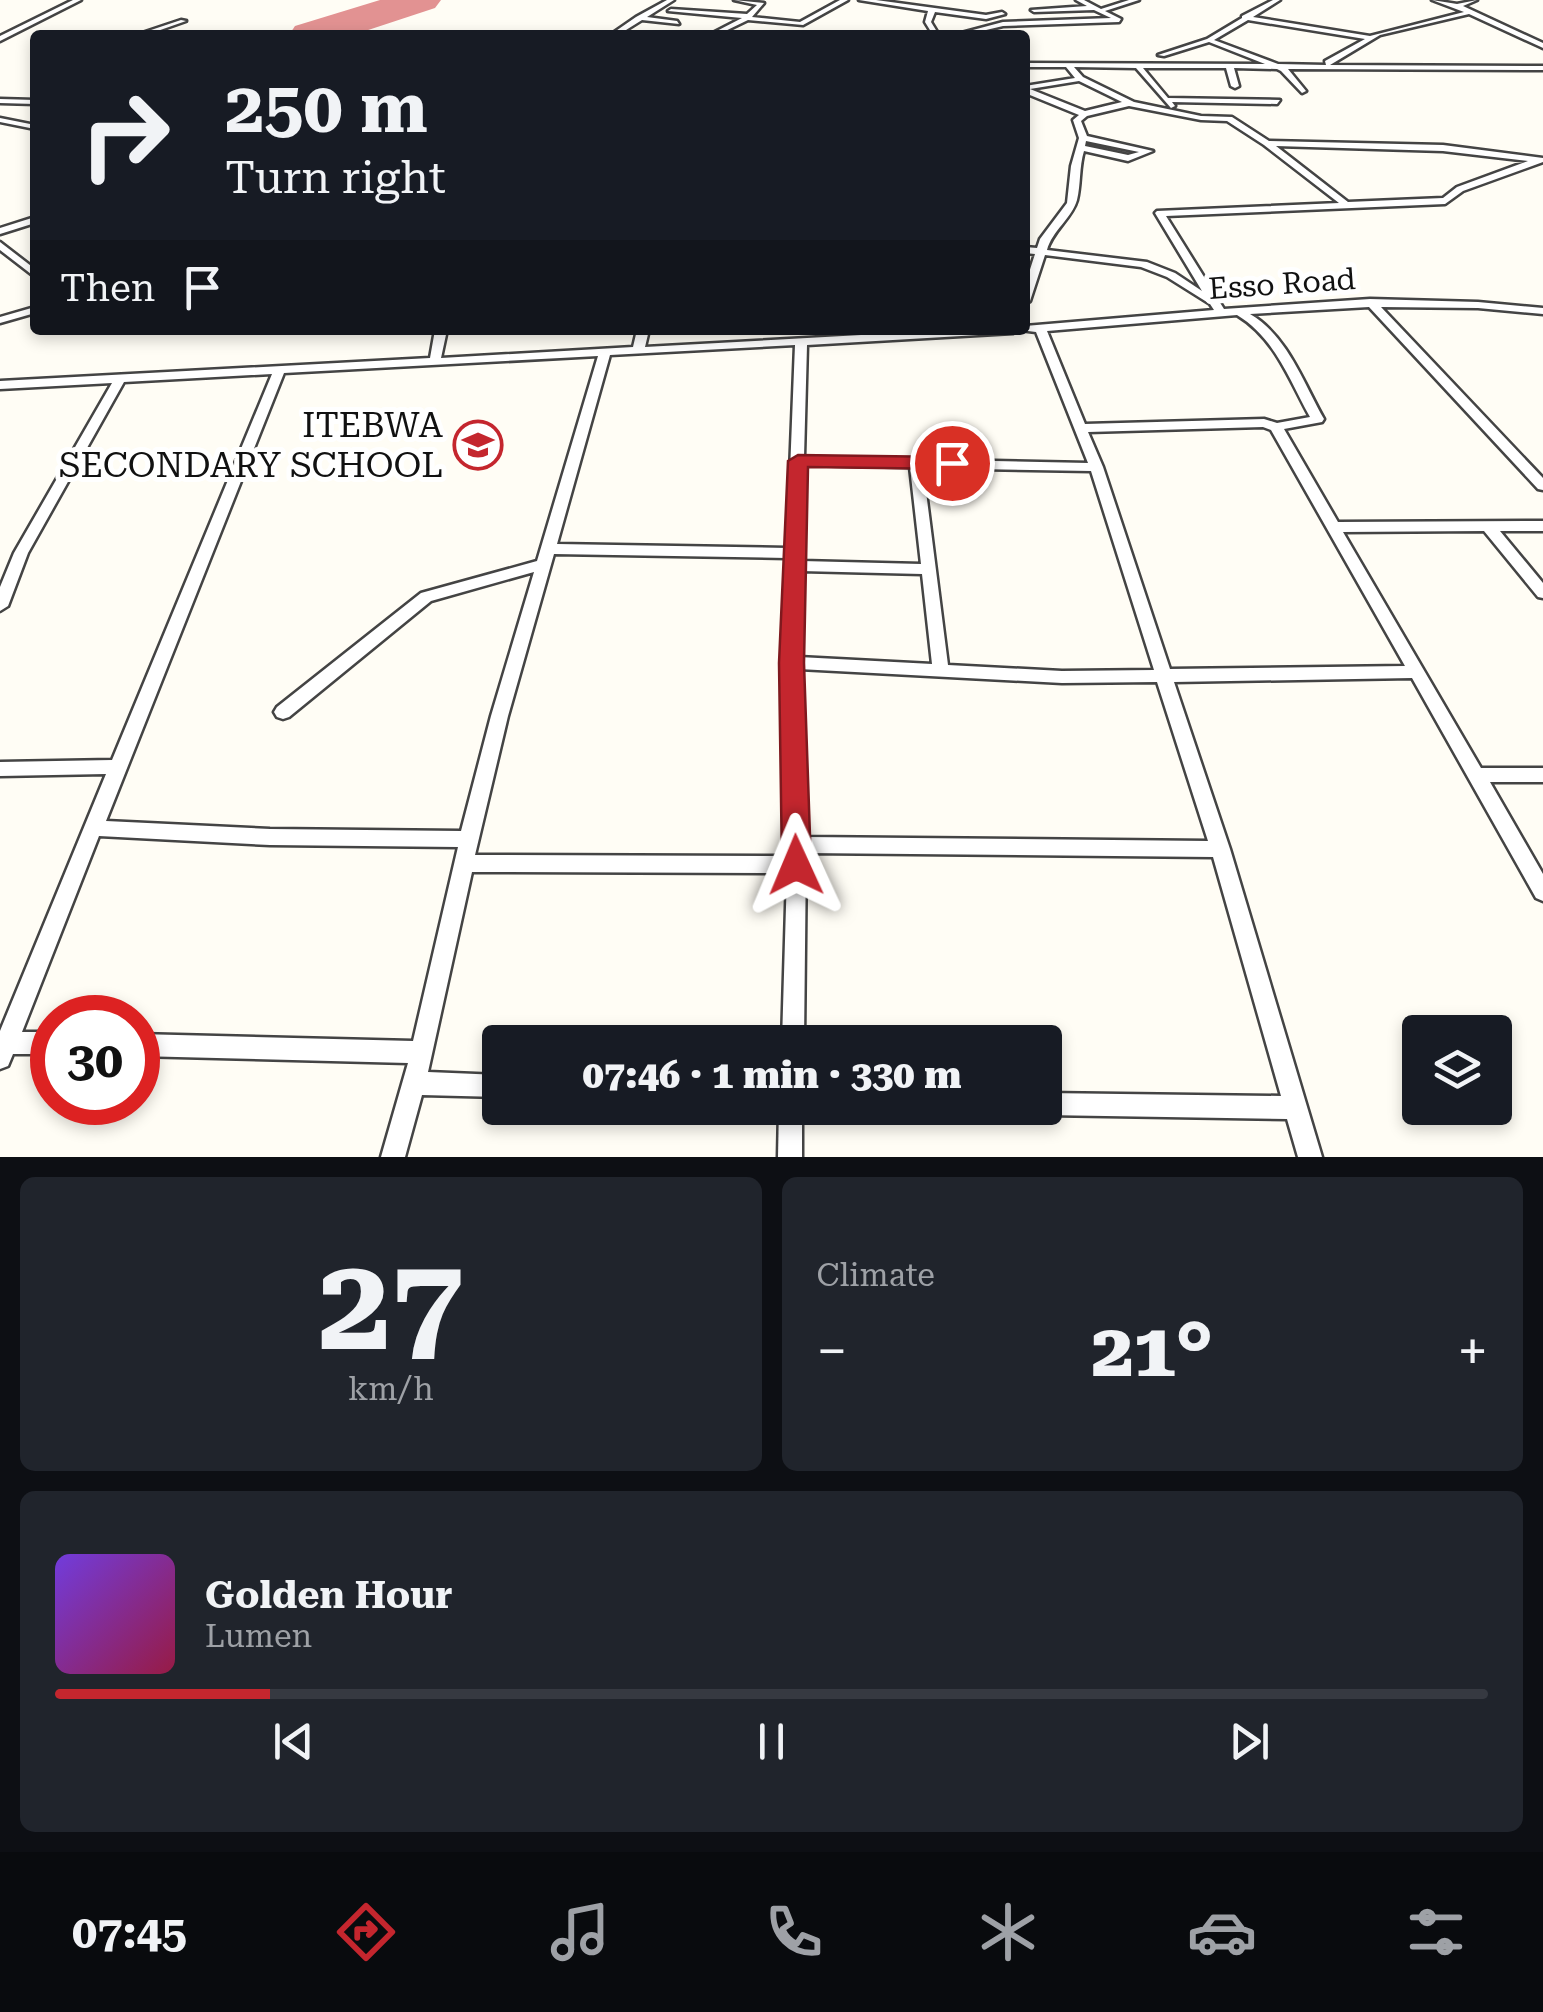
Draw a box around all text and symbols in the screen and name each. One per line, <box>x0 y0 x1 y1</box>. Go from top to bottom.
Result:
text: 250 m <box>225 67 428 149</box>
icon: right <box>60 70 190 200</box>
text: Turn right <box>225 151 446 204</box>
icon: arrive <box>175 260 230 315</box>
street label: Esso Road <box>1207 261 1357 306</box>
text: Then <box>60 266 155 310</box>
place label: ITEBWA SECONDARY SCHOOL <box>59 405 444 486</box>
school or university icon: ITEBWA SECONDARY SCHOOL <box>452 419 504 471</box>
pin <box>910 421 995 506</box>
icon: arrive <box>925 436 980 491</box>
position arrow <box>744 813 848 917</box>
speed limit sign: 30 <box>30 995 160 1125</box>
map controls <box>1402 1015 1512 1125</box>
button: layers <box>1402 1015 1512 1125</box>
text: 07:46 · 1 min · 330 m <box>582 1053 962 1097</box>
text: 27 <box>318 1228 464 1381</box>
text: Climate <box>817 1256 935 1294</box>
text: 21° <box>1091 1306 1213 1394</box>
text: − <box>817 1319 847 1383</box>
text: + <box>1457 1319 1488 1383</box>
text: km/h <box>348 1370 434 1408</box>
text: Golden Hour <box>205 1573 453 1617</box>
text: Lumen <box>205 1617 312 1655</box>
icon: previous <box>266 1714 321 1769</box>
icon: pause <box>744 1714 799 1769</box>
icon: next <box>1222 1714 1277 1769</box>
icon: directions <box>331 1897 401 1967</box>
icon: music <box>545 1897 615 1967</box>
icon: phone <box>759 1897 829 1967</box>
icon: climate <box>973 1897 1043 1967</box>
icon: car <box>1187 1897 1257 1967</box>
icon: filters <box>1401 1897 1471 1967</box>
text: 07:45 <box>72 1906 187 1959</box>

